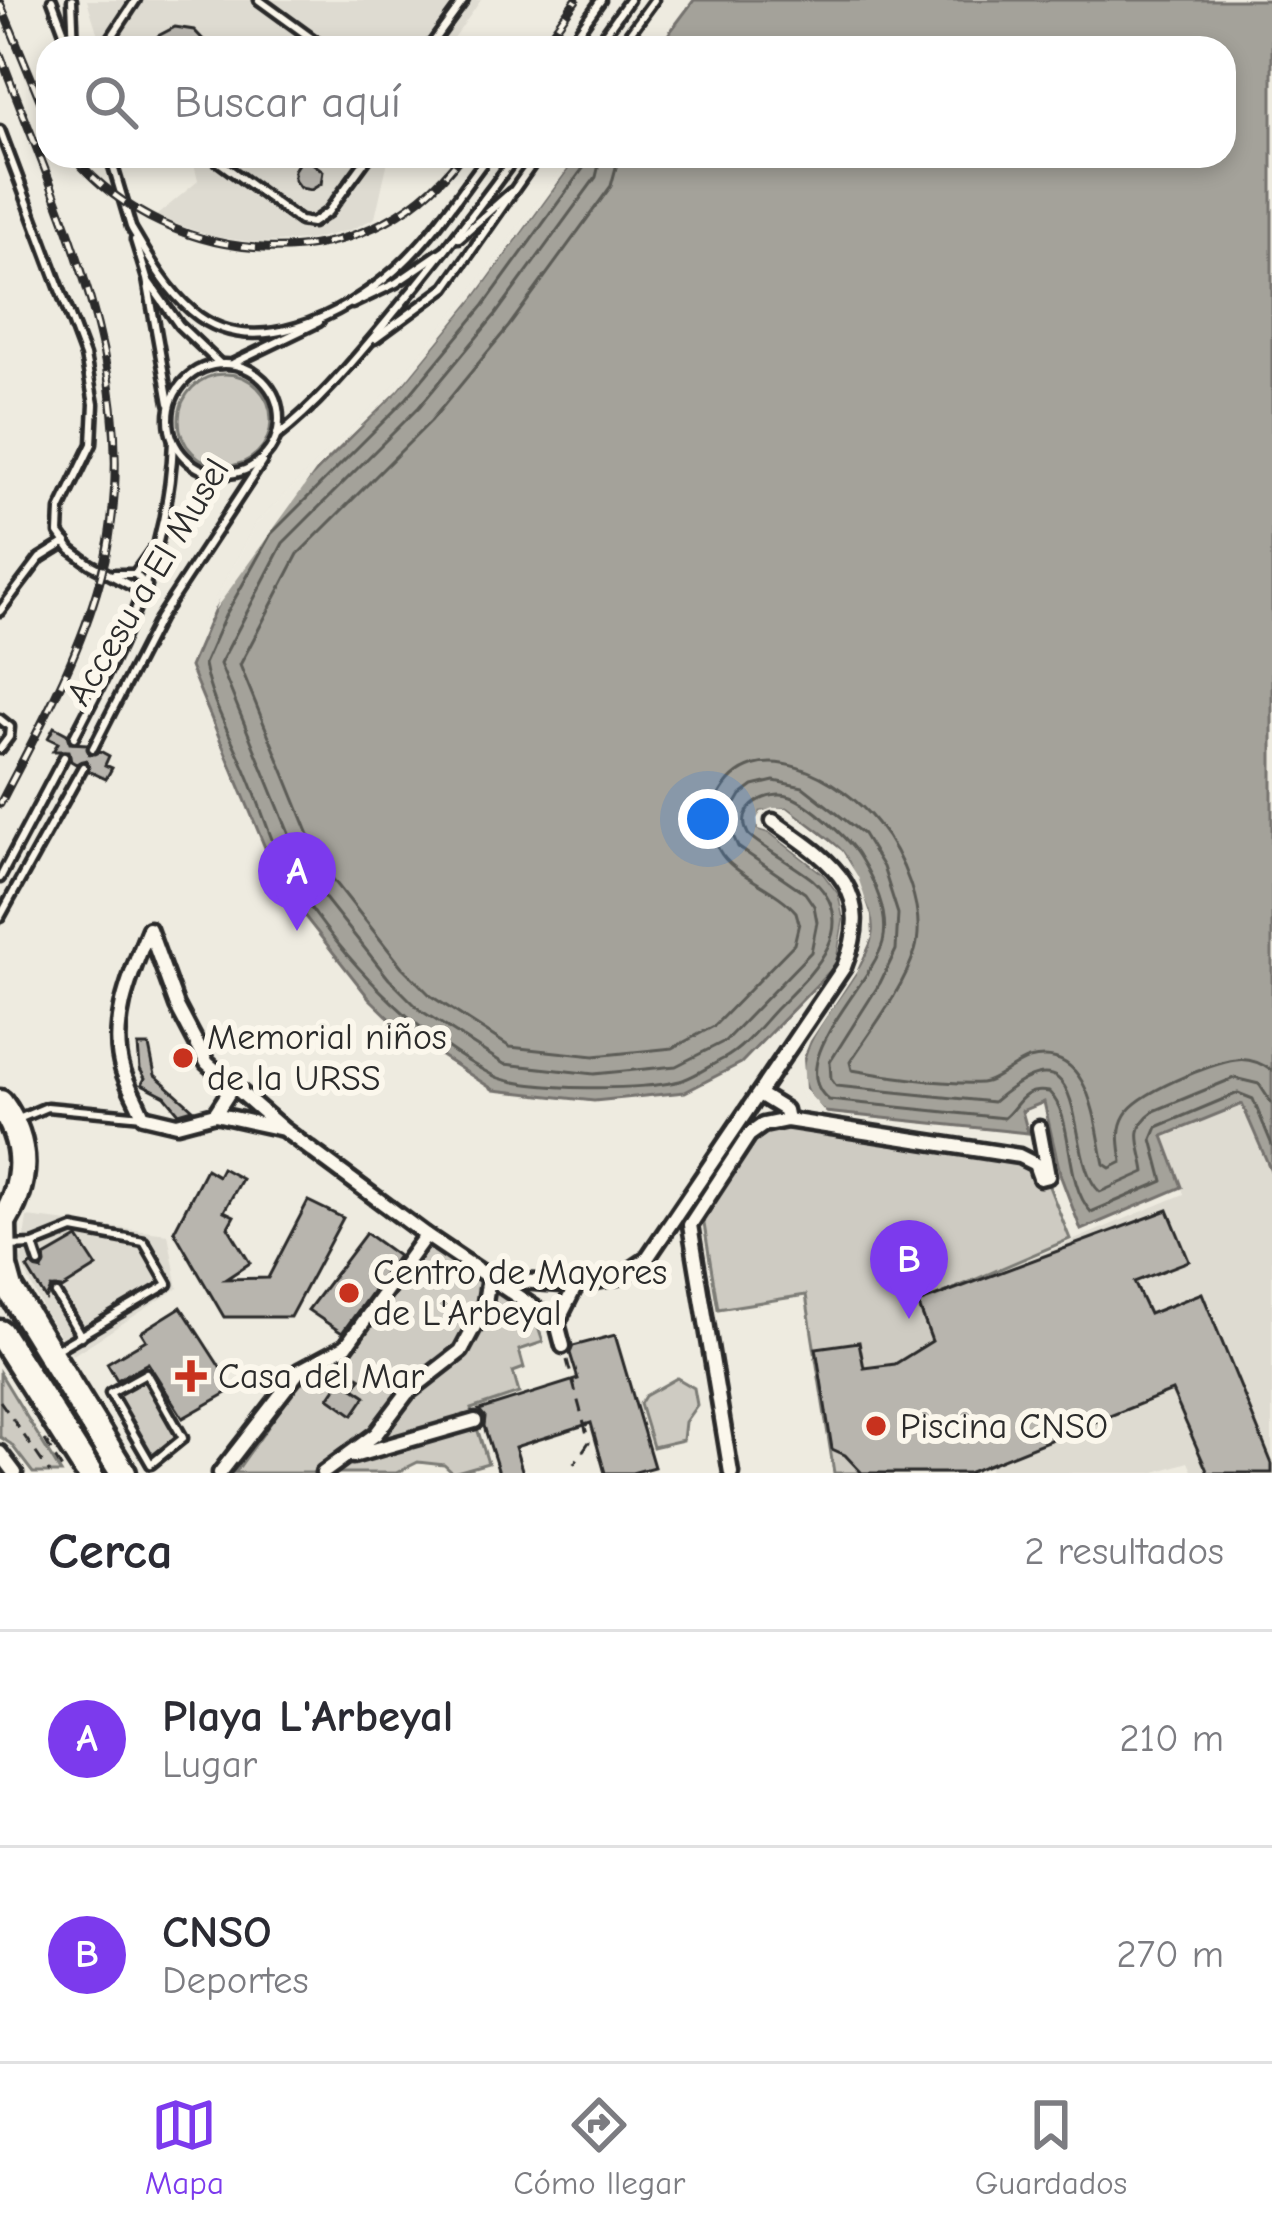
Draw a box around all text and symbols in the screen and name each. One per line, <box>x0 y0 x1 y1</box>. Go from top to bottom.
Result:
search box <box>36 36 1236 168</box>
icon: search <box>78 69 144 135</box>
text: Buscar aquí <box>174 76 401 128</box>
street label: Accesu a El Musel <box>58 451 238 713</box>
your location <box>678 789 738 849</box>
pin: A <box>258 832 336 931</box>
place label: Memorial niños de la URSS <box>207 1017 447 1099</box>
marker: Memorial niños de la URSS <box>170 1045 196 1071</box>
pin: B <box>870 1220 948 1319</box>
place label: Centro de Mayores de L'Arbeyal <box>373 1252 667 1334</box>
marker: Centro de Mayores de L'Arbeyal <box>336 1280 362 1306</box>
place label: Casa del Mar <box>218 1356 425 1397</box>
marker: Casa del Mar <box>175 1360 207 1392</box>
place label: Piscina CNSO <box>900 1406 1108 1447</box>
marker: Piscina CNSO <box>863 1413 889 1439</box>
text: Cerca <box>48 1522 173 1581</box>
text: 2 resultados <box>1024 1529 1224 1574</box>
text: Playa L'Arbeyal <box>162 1690 453 1742</box>
text: A <box>76 1716 98 1761</box>
text: 210 m <box>1119 1716 1224 1761</box>
text: Lugar <box>162 1742 257 1787</box>
text: CNSO <box>162 1906 272 1958</box>
text: B <box>75 1932 99 1977</box>
text: 270 m <box>1116 1932 1224 1977</box>
text: Deportes <box>162 1958 309 2003</box>
tab: Mapa <box>145 2092 224 2202</box>
tab: Cómo llegar <box>513 2092 685 2202</box>
tab: Guardados <box>975 2092 1127 2202</box>

